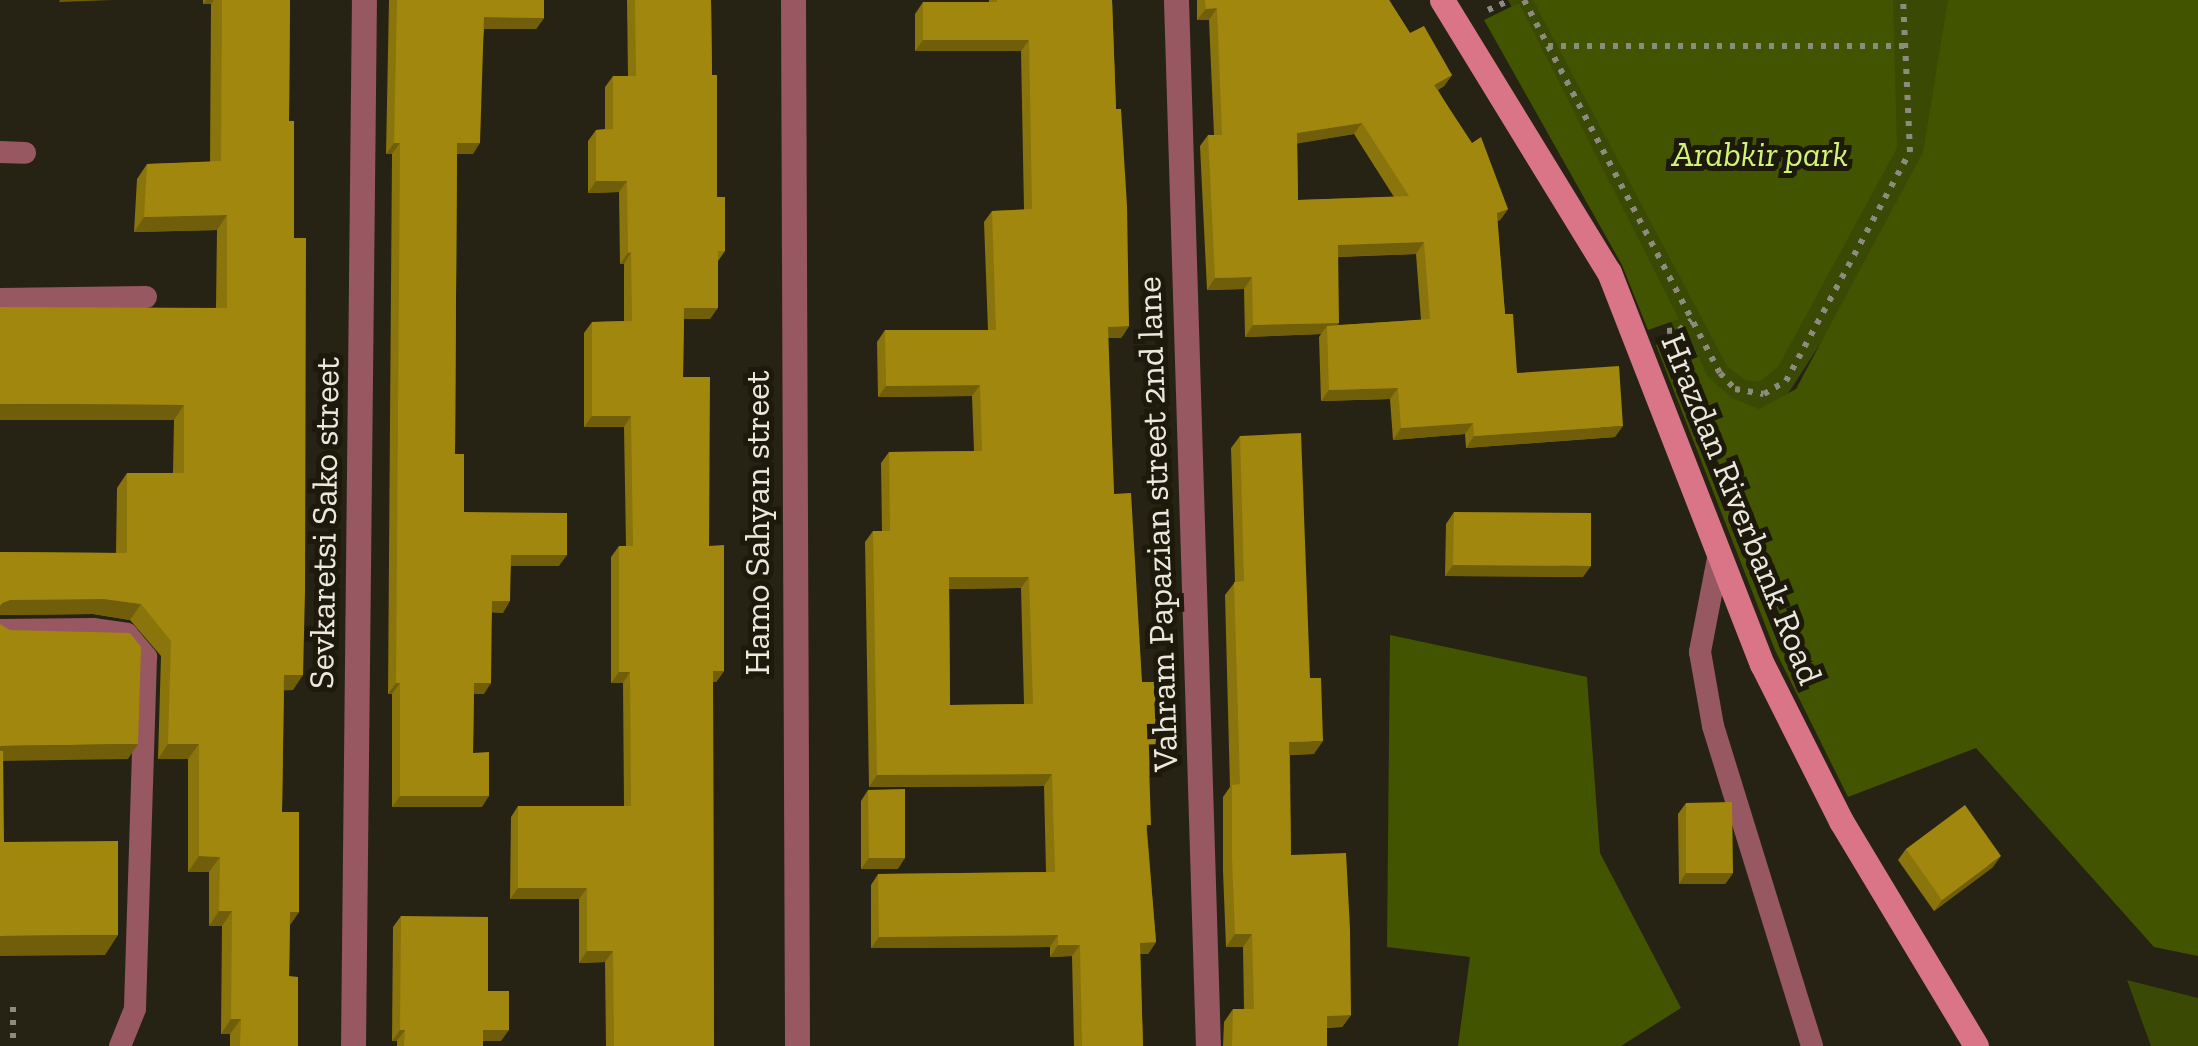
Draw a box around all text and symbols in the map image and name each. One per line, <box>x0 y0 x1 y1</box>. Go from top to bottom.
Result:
park label: Arabkir park <box>1672 133 1848 175</box>
street label: Vahram Papazian street 2nd lane <box>1127 276 1187 772</box>
street label: Hrazdan Riverbank Road <box>1652 327 1832 691</box>
street label: Sevkaretsi Sako street <box>300 357 348 689</box>
street label: Hamo Sahyan street <box>736 370 778 676</box>

